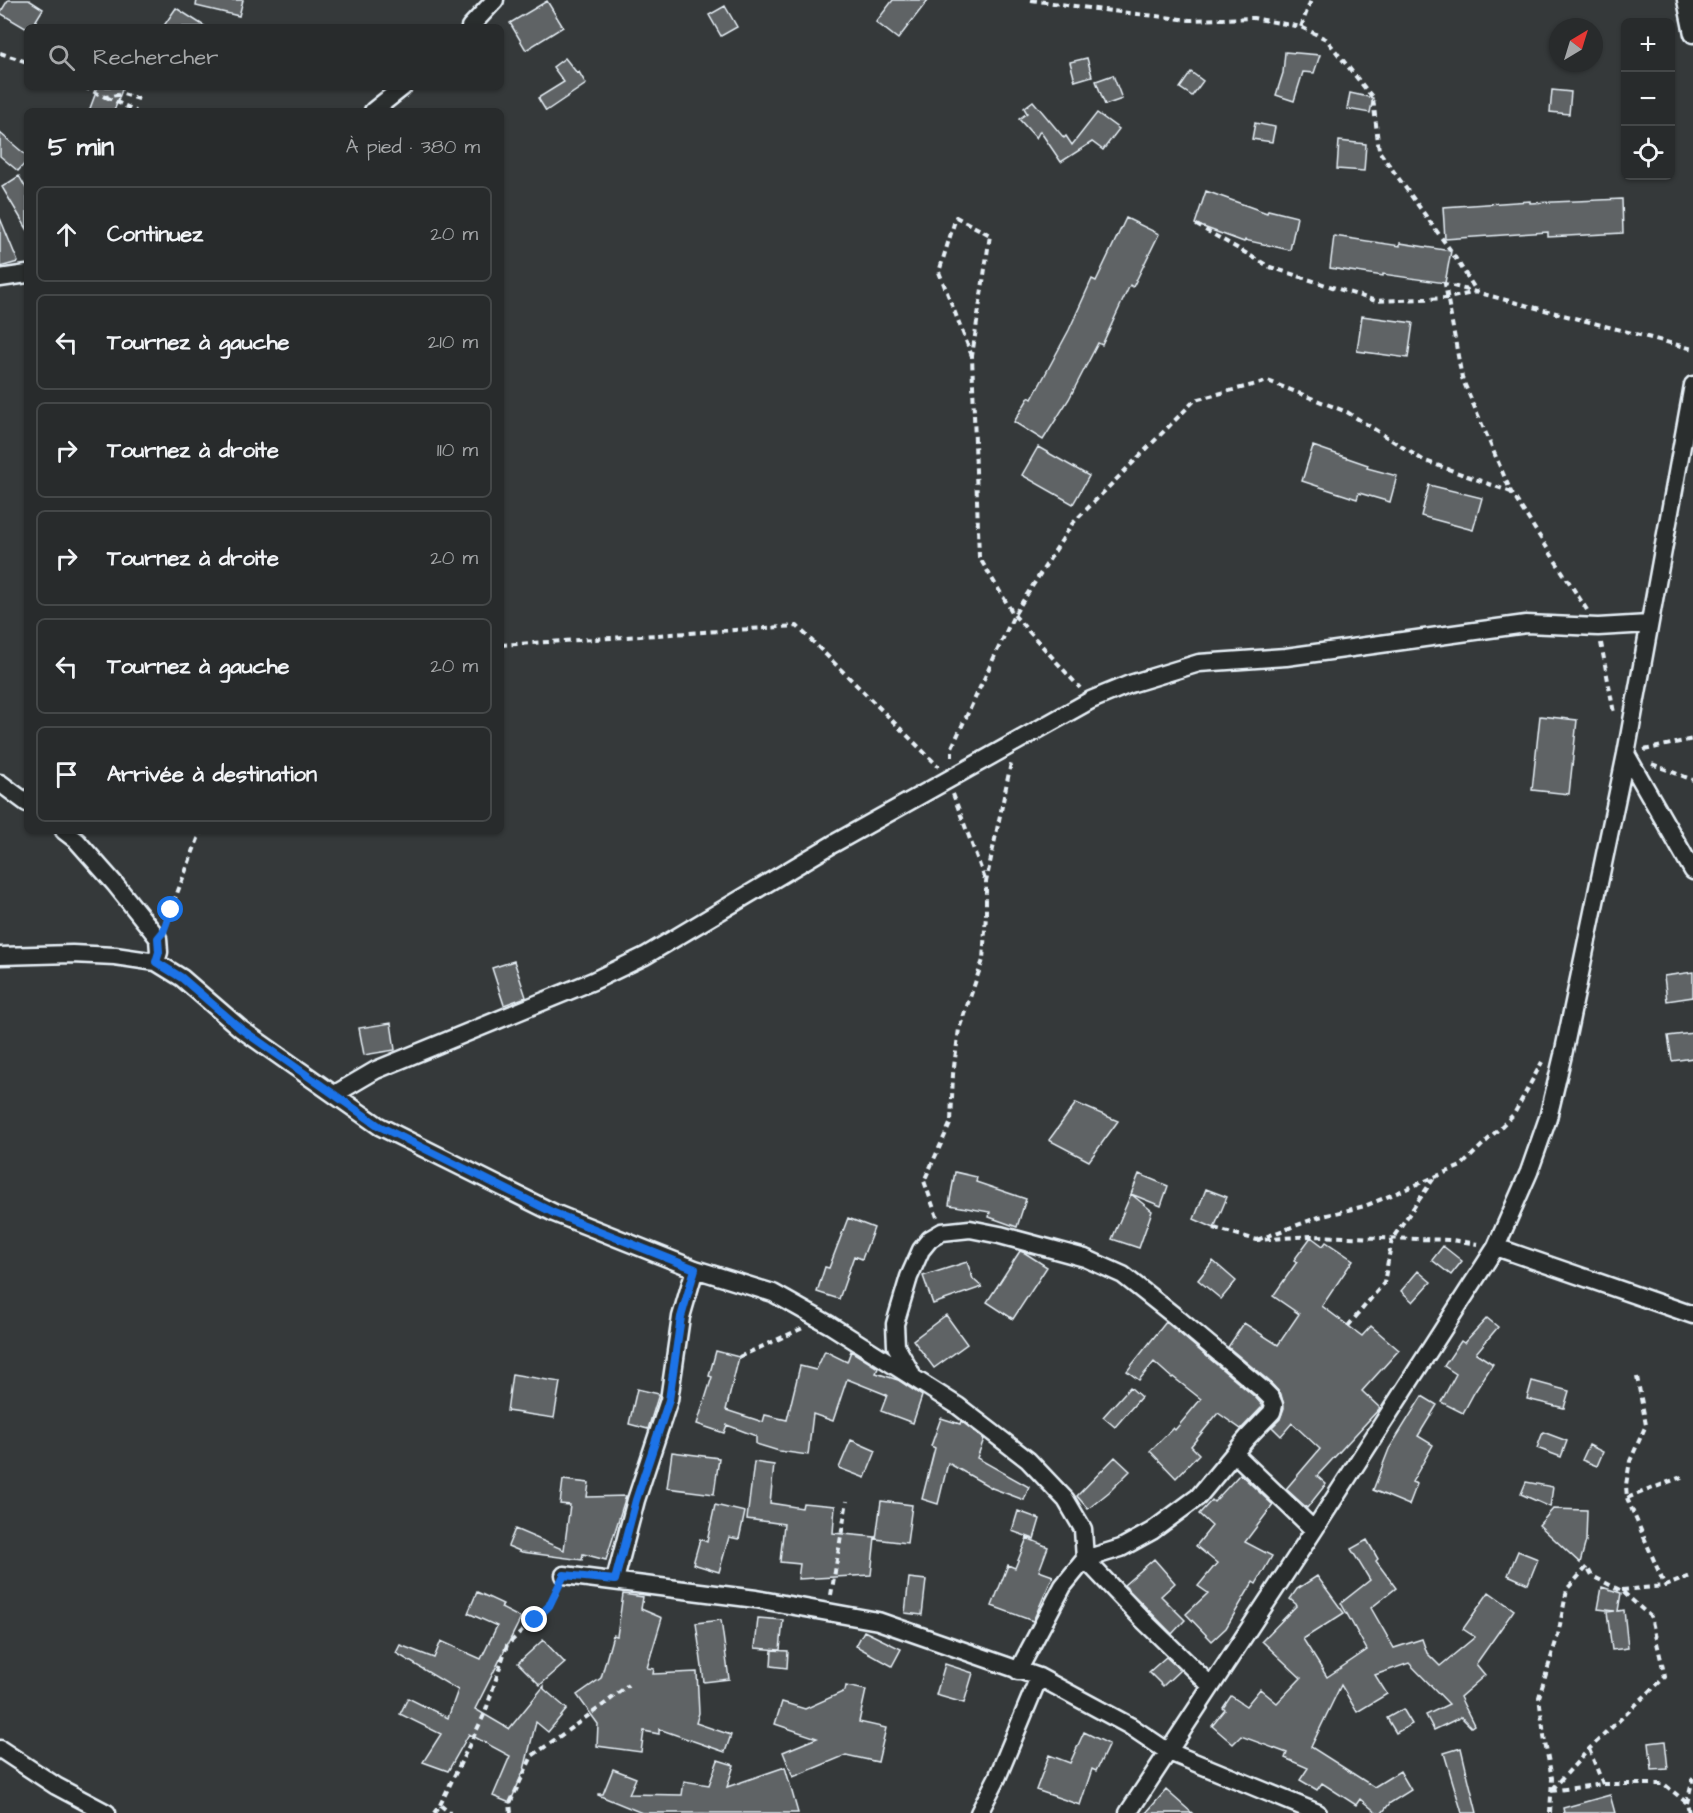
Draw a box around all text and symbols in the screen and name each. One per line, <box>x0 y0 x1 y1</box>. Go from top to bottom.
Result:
north arrow <box>1549 18 1603 72</box>
map controls <box>1621 18 1675 180</box>
button: + <box>1621 18 1675 72</box>
search box <box>24 24 504 90</box>
icon: search <box>45 41 78 74</box>
text: Rechercher <box>93 42 218 73</box>
button: − <box>1621 72 1675 126</box>
button: locate <box>1621 126 1675 180</box>
text: 5 min <box>48 129 114 165</box>
text: À pied · 380 m <box>346 133 480 161</box>
icon: ahead <box>50 218 83 251</box>
text: Continuez <box>107 219 203 250</box>
text: 20 m <box>430 220 478 248</box>
icon: left <box>50 326 83 359</box>
text: Tournez à gauche <box>107 327 289 358</box>
text: 210 m <box>428 328 478 356</box>
icon: right <box>50 434 83 467</box>
text: Tournez à droite <box>107 435 279 466</box>
text: 110 m <box>437 436 478 464</box>
icon: right <box>50 542 83 575</box>
text: Tournez à droite <box>107 543 279 574</box>
text: 20 m <box>430 544 478 572</box>
icon: left <box>50 650 83 683</box>
text: Tournez à gauche <box>107 651 289 682</box>
text: 20 m <box>430 652 478 680</box>
icon: arrive <box>50 758 83 791</box>
text: Arrivée à destination <box>107 759 317 790</box>
route start <box>157 896 183 922</box>
route end <box>521 1606 547 1632</box>

